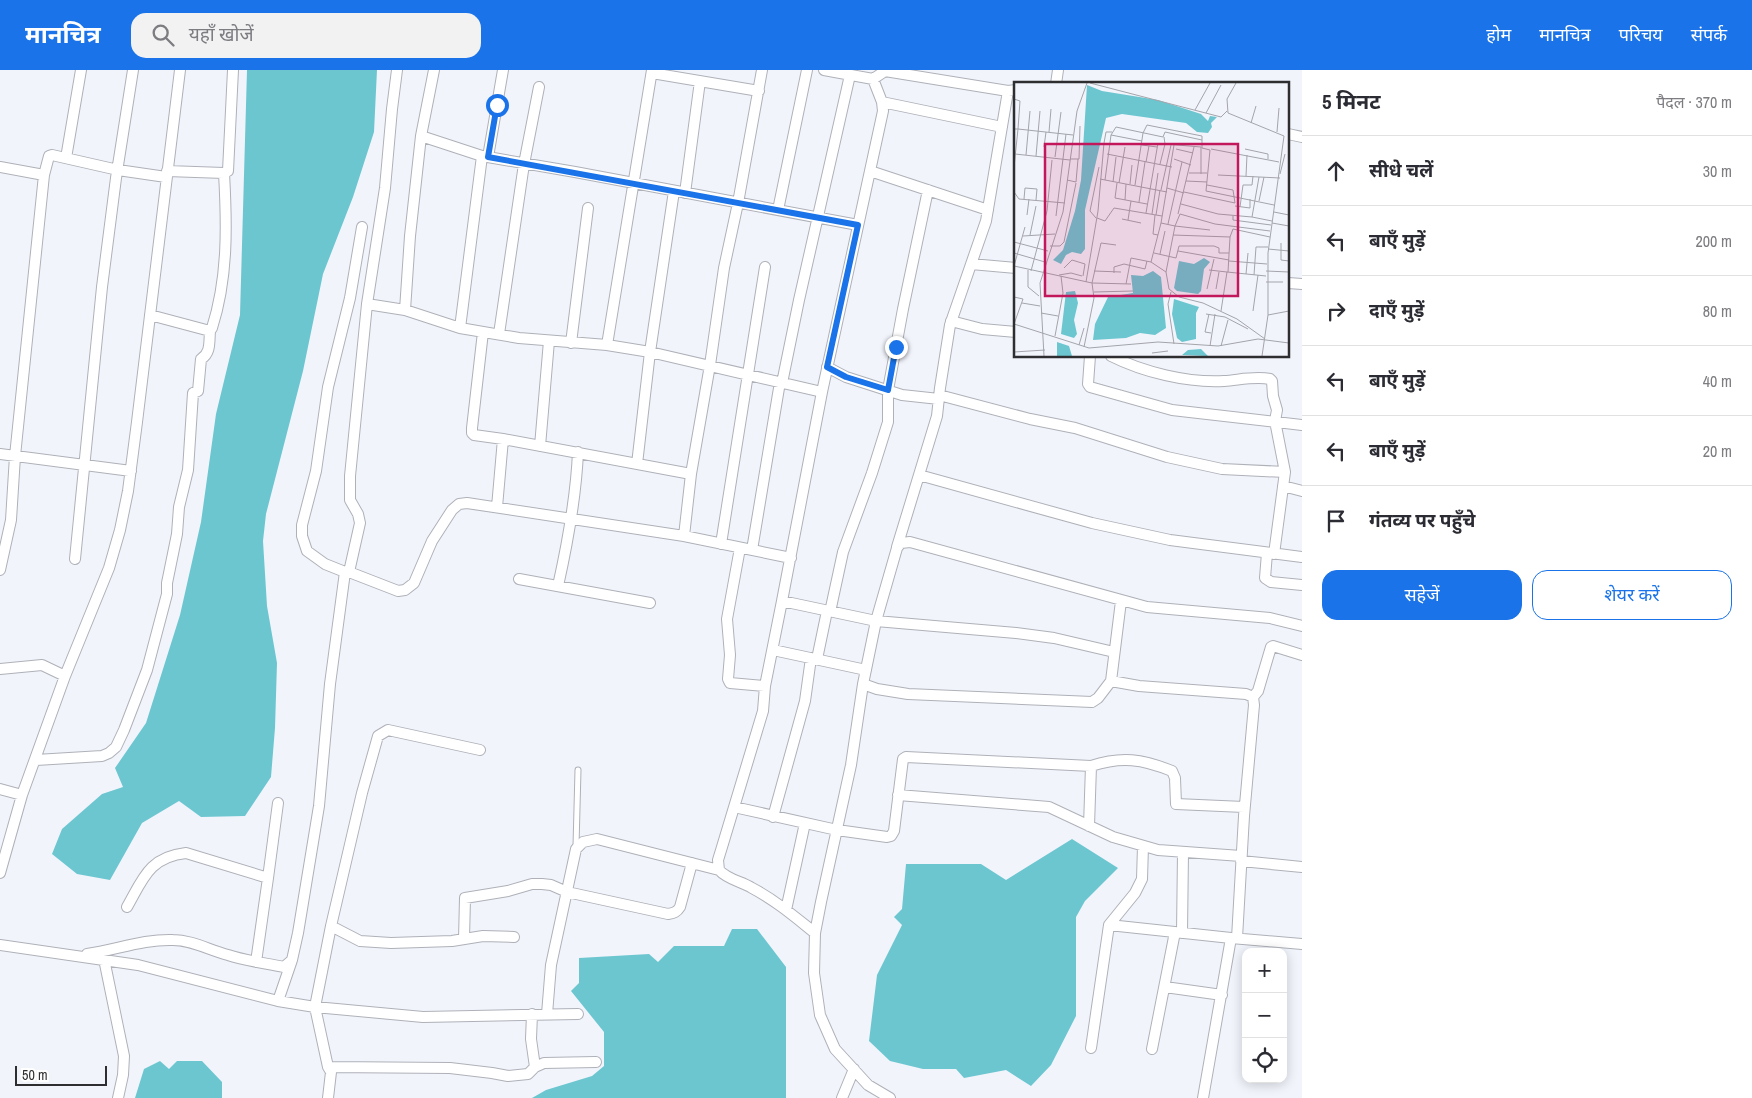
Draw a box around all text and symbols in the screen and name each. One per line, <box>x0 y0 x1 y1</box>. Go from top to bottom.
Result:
search box <box>131 13 481 58</box>
text: मानचित्र <box>25 18 101 50</box>
icon: search <box>149 21 177 49</box>
text: यहाँ खोजें <box>189 21 254 47</box>
text: होम <box>1486 22 1511 47</box>
text: मानचित्र <box>1539 22 1591 47</box>
text: परिचय <box>1619 22 1663 47</box>
text: संपर्क <box>1691 22 1727 47</box>
inset map <box>1014 82 1290 358</box>
text: 5 मिनट <box>1322 87 1380 116</box>
text: पैदल · 370 m <box>1656 91 1732 113</box>
route start <box>486 94 509 117</box>
icon: ahead <box>1322 157 1350 185</box>
text: सीधे चलें <box>1369 157 1433 183</box>
text: 30 m <box>1703 160 1732 182</box>
icon: left <box>1322 227 1350 255</box>
text: बाएँ मुड़ें <box>1369 227 1425 253</box>
text: 200 m <box>1696 230 1732 252</box>
icon: right <box>1322 297 1350 325</box>
text: दाएँ मुड़ें <box>1369 297 1424 323</box>
text: 80 m <box>1703 300 1732 322</box>
route end <box>885 336 908 359</box>
icon: left <box>1322 367 1350 395</box>
text: बाएँ मुड़ें <box>1369 367 1425 393</box>
text: 40 m <box>1703 370 1732 392</box>
icon: left <box>1322 437 1350 465</box>
text: बाएँ मुड़ें <box>1369 437 1425 463</box>
text: 20 m <box>1703 440 1732 462</box>
icon: arrive <box>1322 507 1350 535</box>
text: गंतव्य पर पहुँचे <box>1369 507 1475 533</box>
button: सहेजें <box>1322 570 1522 620</box>
button: शेयर करें <box>1532 570 1732 620</box>
map controls <box>1242 948 1287 1083</box>
button: + <box>1242 948 1287 993</box>
button: − <box>1242 993 1287 1038</box>
button: locate <box>1242 1038 1287 1083</box>
scale bar <box>15 1063 108 1086</box>
text: 50 m <box>22 1066 48 1084</box>

